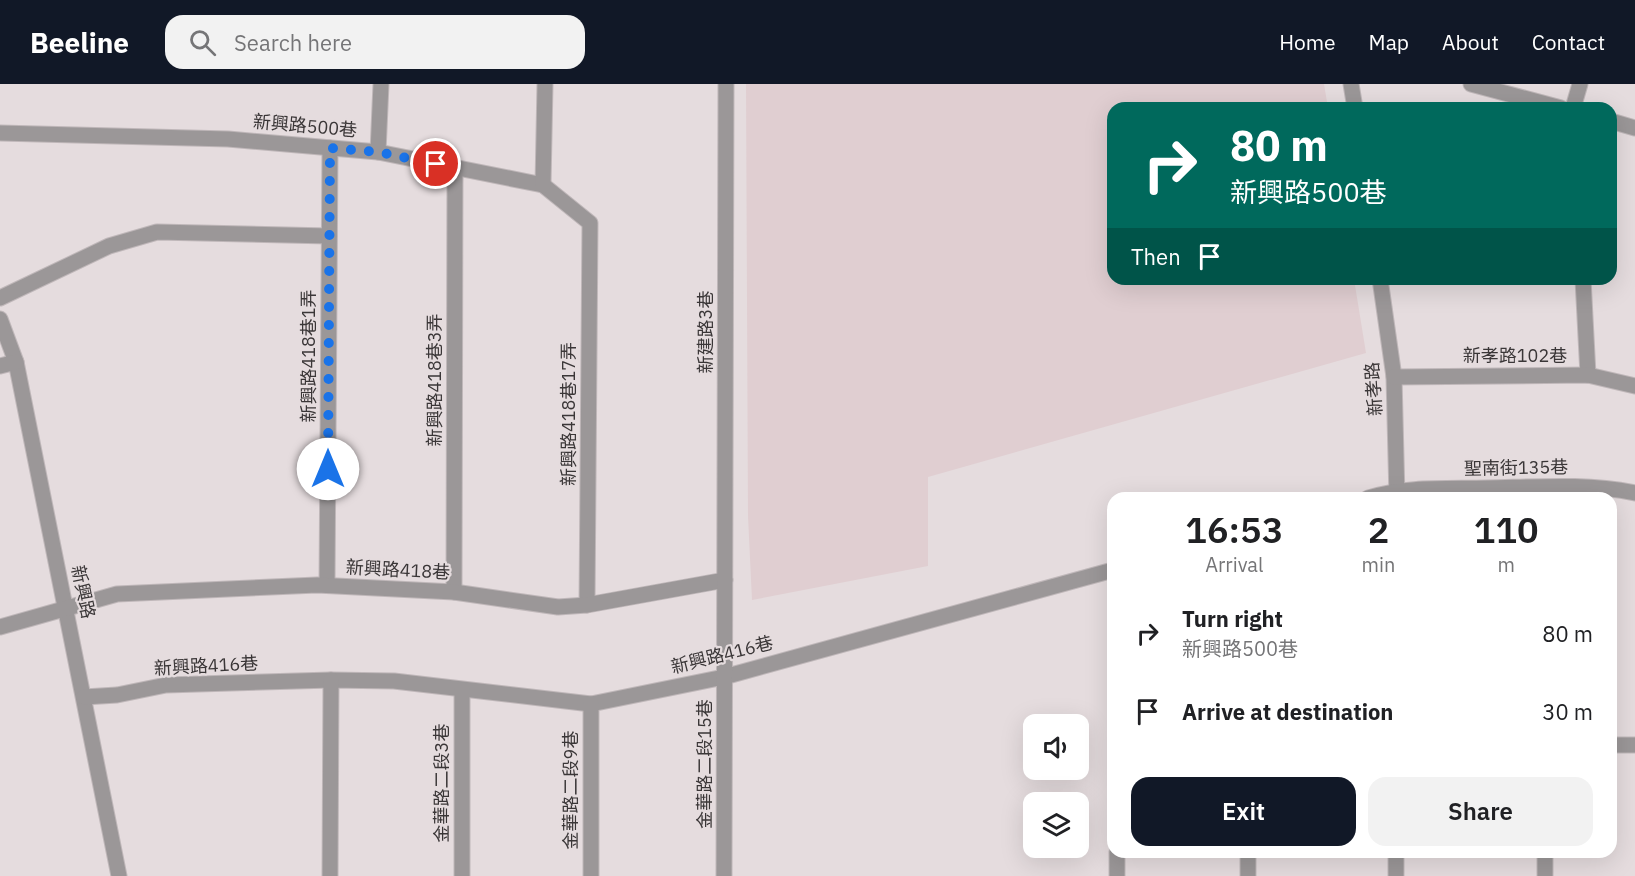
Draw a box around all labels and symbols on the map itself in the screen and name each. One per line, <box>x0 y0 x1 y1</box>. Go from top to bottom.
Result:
street label: 新興路500巷 <box>252 109 358 142</box>
pin <box>410 138 461 189</box>
street label: 新興路418巷1弄 <box>297 289 320 423</box>
street label: 新建路3巷 <box>694 291 717 373</box>
street label: 新興路418巷3弄 <box>423 313 446 447</box>
street label: 新興路418巷17弄 <box>557 342 580 486</box>
street label: 新孝路102巷 <box>1463 344 1567 367</box>
street label: 新孝路 <box>1360 361 1387 417</box>
position arrow <box>296 437 360 501</box>
street label: 聖南街135巷 <box>1464 455 1568 480</box>
street label: 新興路418巷 <box>345 555 451 584</box>
street label: 新興路 <box>67 563 100 621</box>
street label: 新興路416巷 <box>668 631 775 678</box>
street label: 新興路416巷 <box>153 651 259 680</box>
street label: 金華路二段15巷 <box>693 699 716 829</box>
street label: 金華路二段3巷 <box>430 724 453 842</box>
street label: 金華路二段9巷 <box>559 731 582 849</box>

